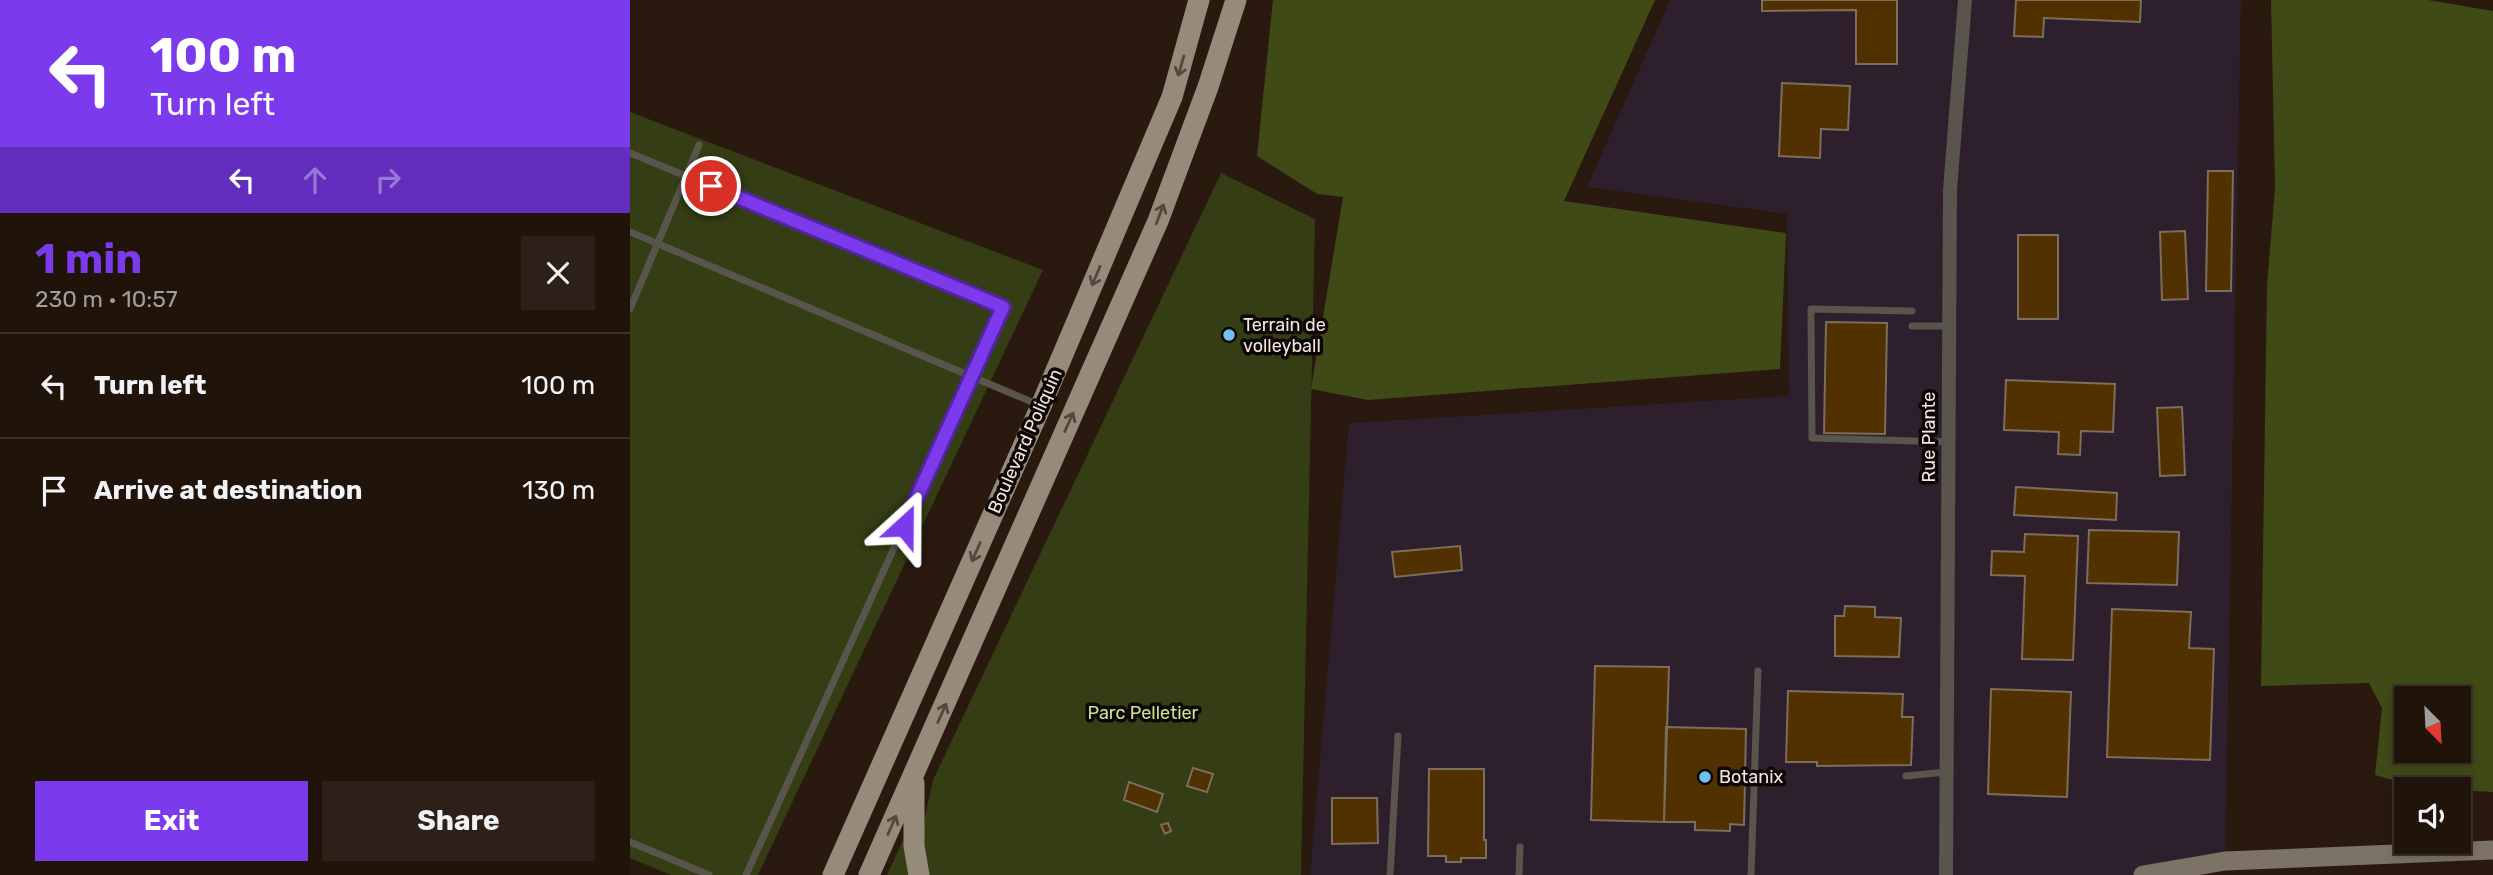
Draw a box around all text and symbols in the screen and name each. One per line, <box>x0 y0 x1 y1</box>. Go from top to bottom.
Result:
text: 100 m <box>150 26 296 84</box>
icon: left <box>35 28 126 119</box>
one-way arrow <box>1173 54 1186 76</box>
text: Turn left <box>150 85 275 123</box>
pin <box>681 156 741 216</box>
icon: left <box>223 161 261 199</box>
icon: ahead <box>296 161 334 199</box>
icon: right <box>369 161 407 199</box>
icon: arrive <box>692 167 730 205</box>
one-way arrow <box>1155 203 1168 225</box>
text: 1 min <box>35 234 142 284</box>
button: close <box>521 236 595 310</box>
one-way arrow <box>1088 265 1101 287</box>
text: 230 m · 10:57 <box>35 285 178 313</box>
place label: Terrain de volleyball <box>1243 314 1326 357</box>
marker: Terrain de volleyball <box>1221 327 1237 343</box>
street label: Boulevard Poliquin <box>983 365 1067 517</box>
icon: left <box>35 367 73 405</box>
text: Turn left <box>94 370 206 401</box>
text: 100 m <box>521 370 595 401</box>
street label: Rue Plante <box>1918 392 1940 482</box>
one-way arrow <box>1063 412 1076 434</box>
icon: arrive <box>35 472 73 510</box>
text: Arrive at destination <box>94 475 362 506</box>
text: 130 m <box>522 475 595 506</box>
position arrow <box>867 489 941 563</box>
one-way arrow <box>969 541 982 563</box>
north arrow <box>2394 686 2471 763</box>
map controls <box>2394 686 2471 854</box>
park label: Parc Pelletier <box>1088 702 1199 724</box>
one-way arrow <box>936 703 949 724</box>
place label: Botanix <box>1719 766 1784 788</box>
marker: Botanix <box>1697 769 1713 785</box>
button: sound <box>2394 777 2471 854</box>
button: Exit <box>35 781 308 861</box>
button: Share <box>322 781 595 861</box>
one-way arrow <box>886 815 899 836</box>

